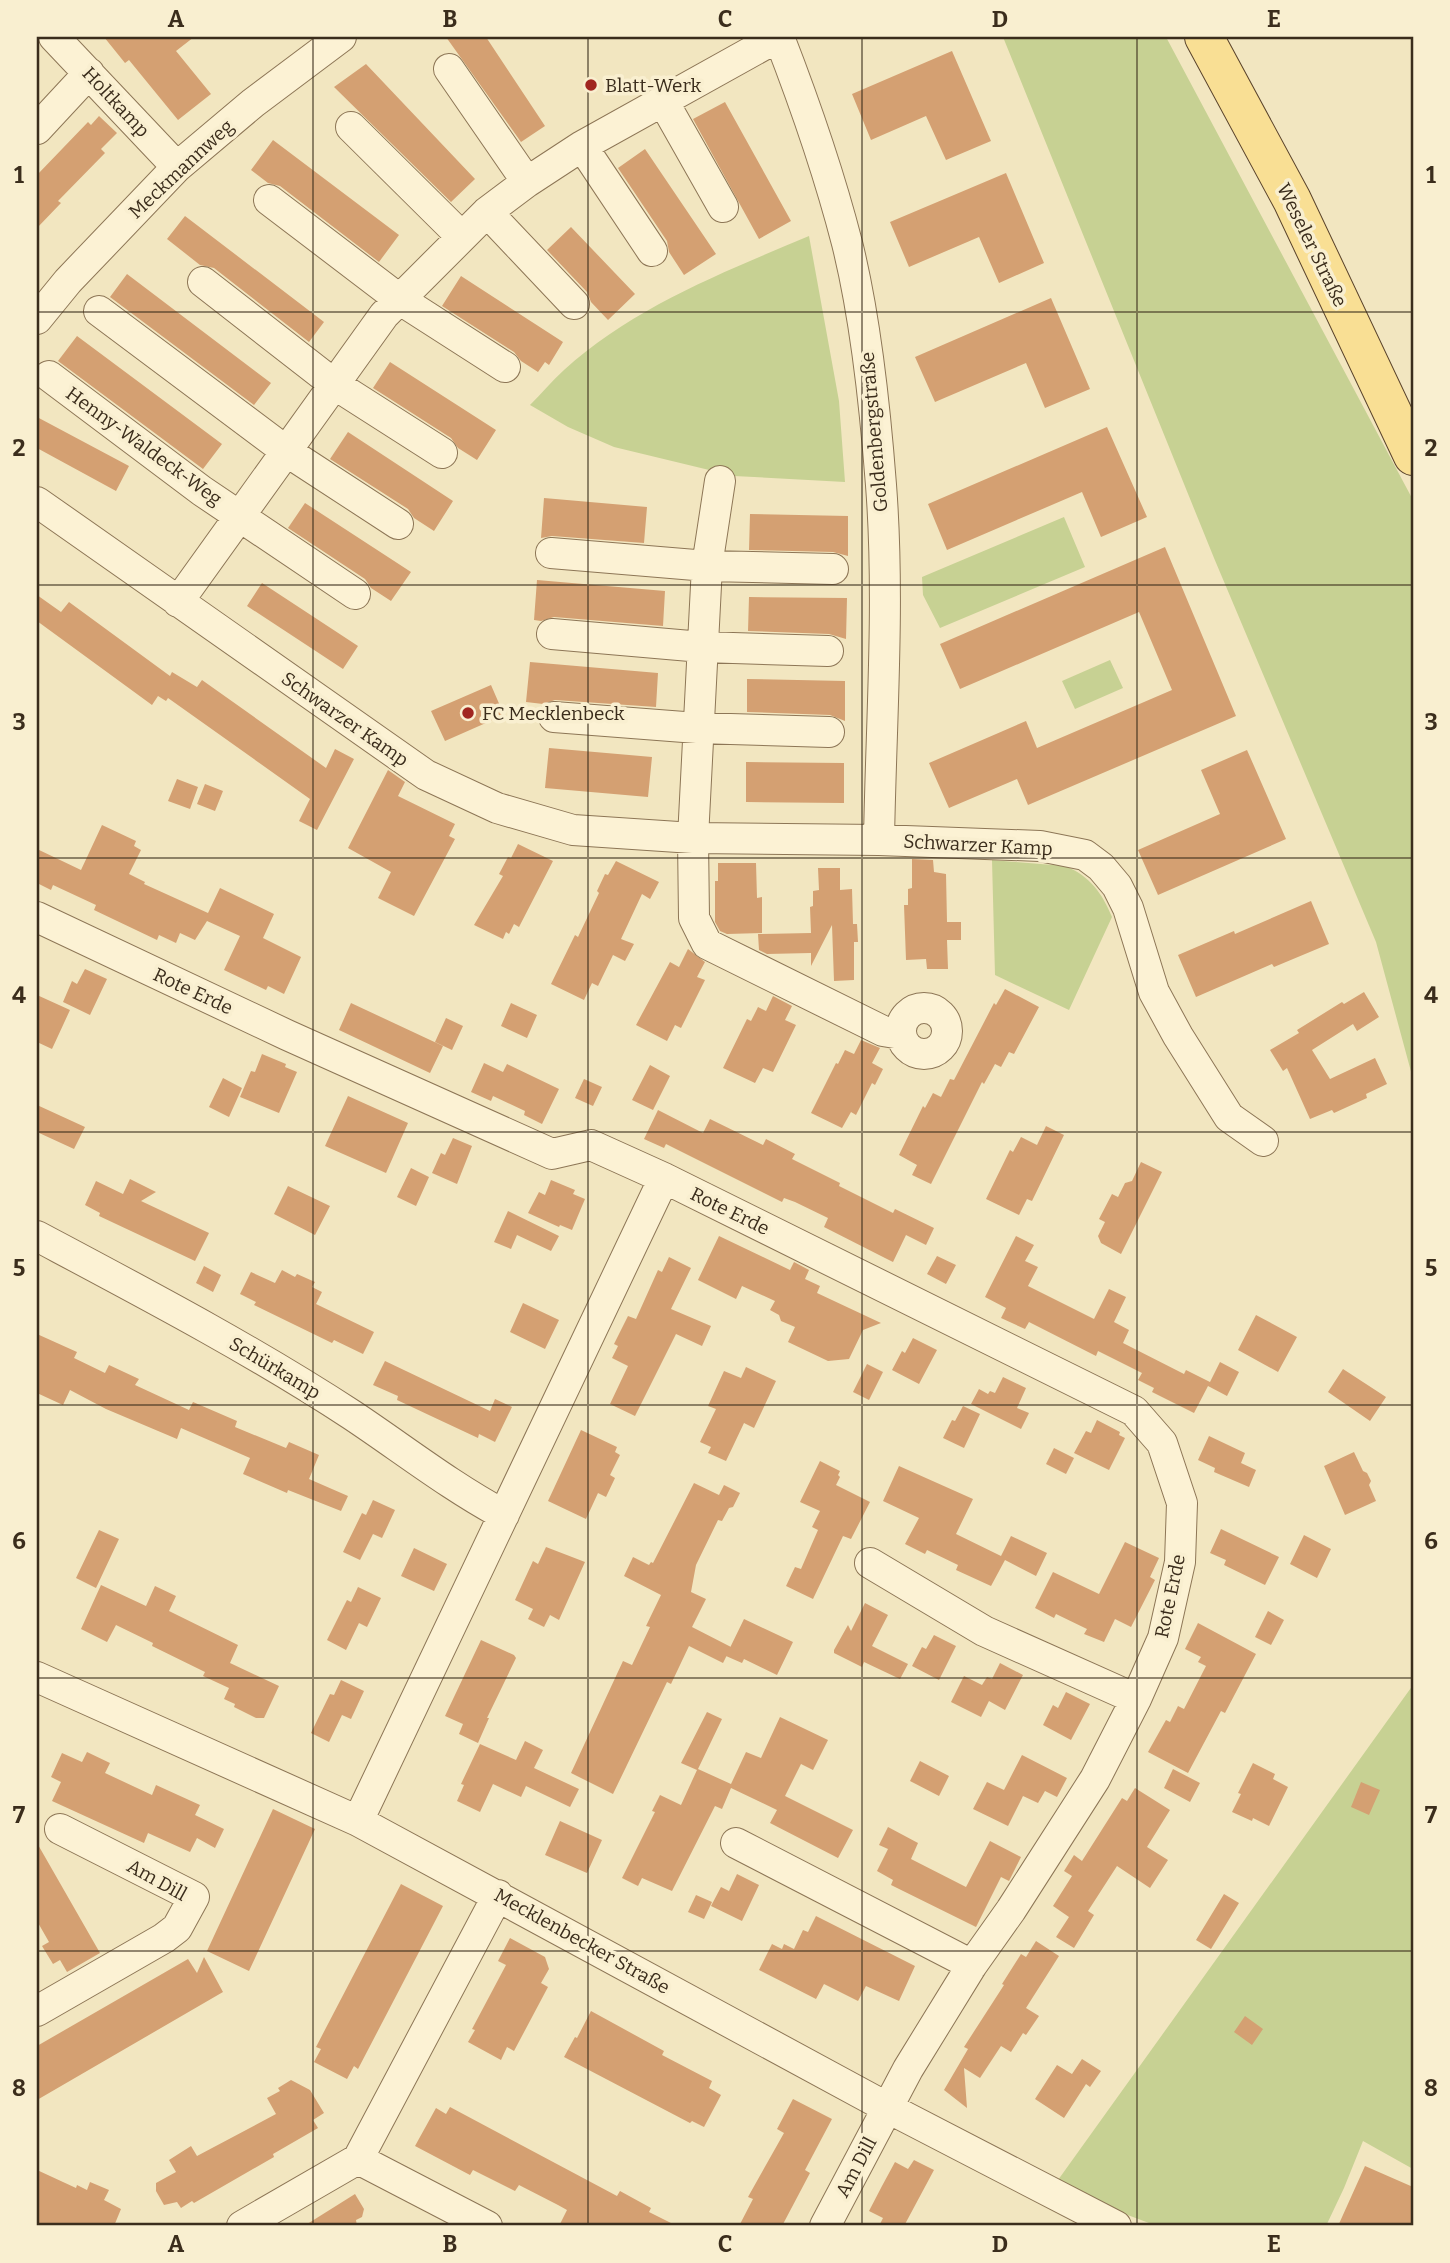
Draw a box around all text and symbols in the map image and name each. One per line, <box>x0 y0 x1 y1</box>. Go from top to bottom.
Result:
text: A <box>168 5 185 33</box>
text: B <box>443 5 457 33</box>
text: C <box>718 5 732 33</box>
text: D <box>992 5 1008 33</box>
text: E <box>1267 5 1281 33</box>
street label: Holtkamp <box>78 62 154 142</box>
place label: Blatt-Werk <box>605 74 701 97</box>
marker: Blatt-Werk <box>583 77 599 93</box>
street label: Meckmannweg <box>124 114 238 223</box>
text: 1 <box>14 161 24 189</box>
text: 1 <box>1426 161 1436 189</box>
street label: Weseler Straße <box>1272 179 1352 311</box>
street label: Goldenbergstraße <box>856 351 892 513</box>
street label: Henny-Waldeck-Weg <box>61 382 227 511</box>
text: 2 <box>13 434 26 462</box>
text: 2 <box>1425 434 1438 462</box>
street label: Schwarzer Kamp <box>277 667 413 771</box>
place label: FC Mecklenbeck <box>482 702 625 725</box>
marker: FC Mecklenbeck <box>460 705 476 721</box>
text: 3 <box>12 708 26 736</box>
text: 3 <box>1424 708 1438 736</box>
street label: Schwarzer Kamp <box>903 830 1053 860</box>
street label: Rote Erde <box>150 963 236 1019</box>
text: 4 <box>12 981 26 1009</box>
text: 4 <box>1424 981 1438 1009</box>
street label: Rote Erde <box>687 1182 773 1240</box>
text: 5 <box>13 1254 25 1282</box>
text: 5 <box>1425 1254 1437 1282</box>
street label: Schürkamp <box>225 1332 325 1404</box>
text: 6 <box>12 1527 26 1555</box>
text: 6 <box>1424 1527 1438 1555</box>
street label: Rote Erde <box>1150 1552 1190 1640</box>
text: 7 <box>13 1801 26 1829</box>
text: 7 <box>1425 1801 1438 1829</box>
street label: Am Dill <box>123 1854 191 1906</box>
street label: Mecklenbecker Straße <box>490 1883 674 1999</box>
text: 8 <box>12 2074 26 2102</box>
text: 8 <box>1424 2074 1438 2102</box>
street label: Am Dill <box>831 2133 881 2201</box>
text: A <box>168 2230 185 2258</box>
text: B <box>443 2230 457 2258</box>
text: C <box>718 2230 732 2258</box>
text: D <box>992 2230 1008 2258</box>
text: E <box>1267 2230 1281 2258</box>

